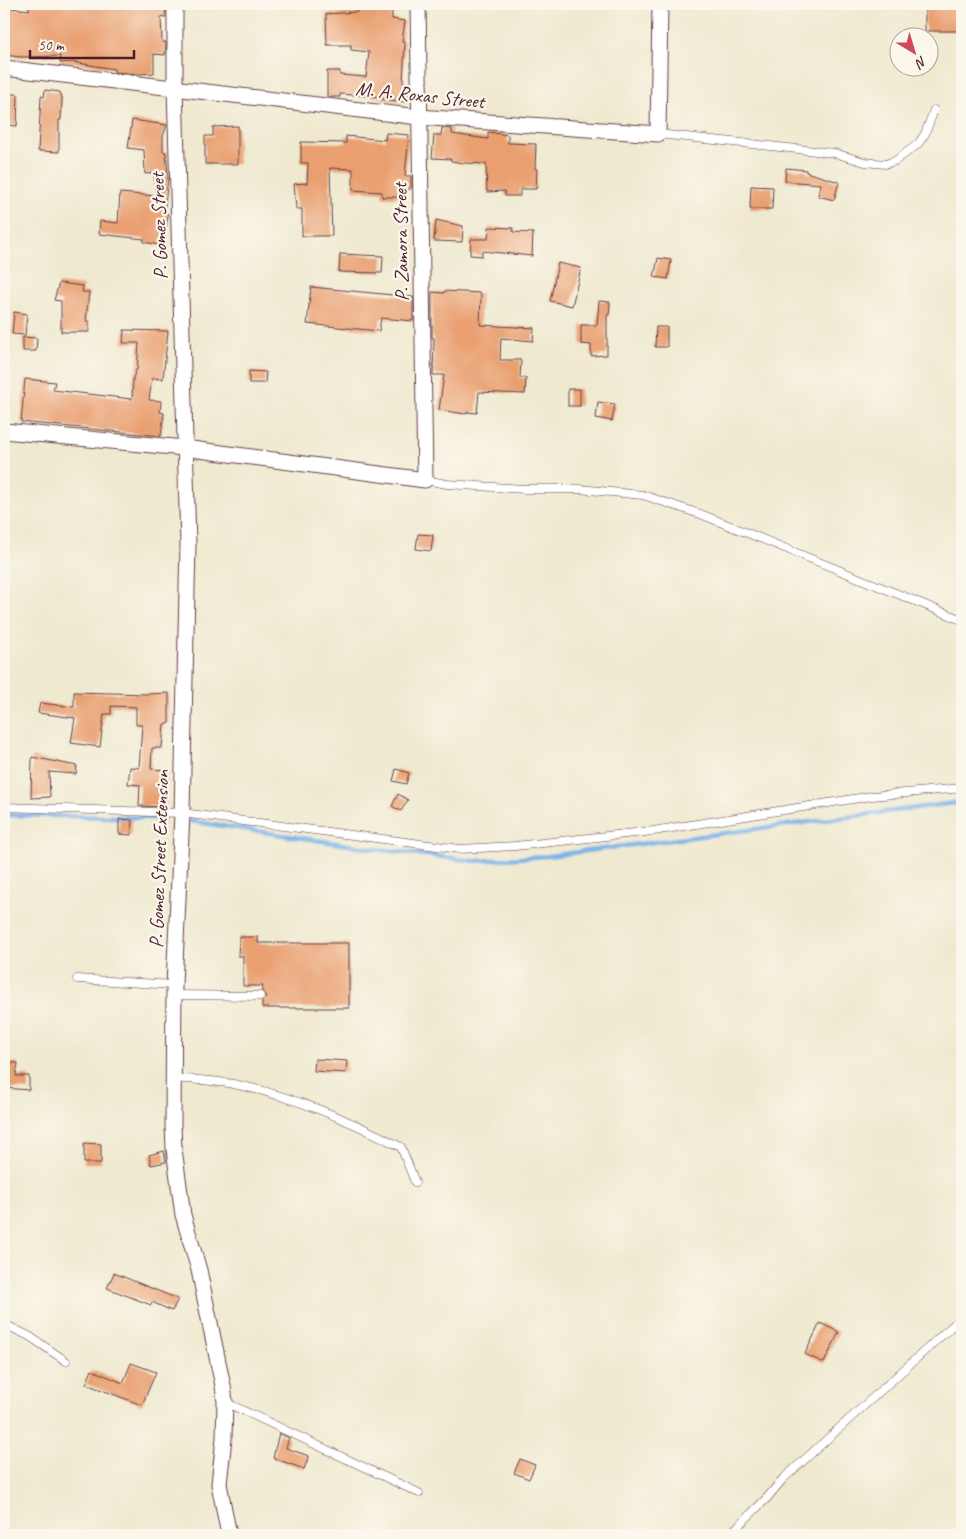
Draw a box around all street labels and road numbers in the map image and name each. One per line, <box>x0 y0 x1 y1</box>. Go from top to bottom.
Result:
street label: M. A. Roxas Street <box>354 76 488 114</box>
street label: P. Gomez Street <box>145 170 173 280</box>
street label: P. Zamora Street <box>387 180 415 301</box>
street label: P. Gomez Street Extension <box>143 769 175 948</box>

